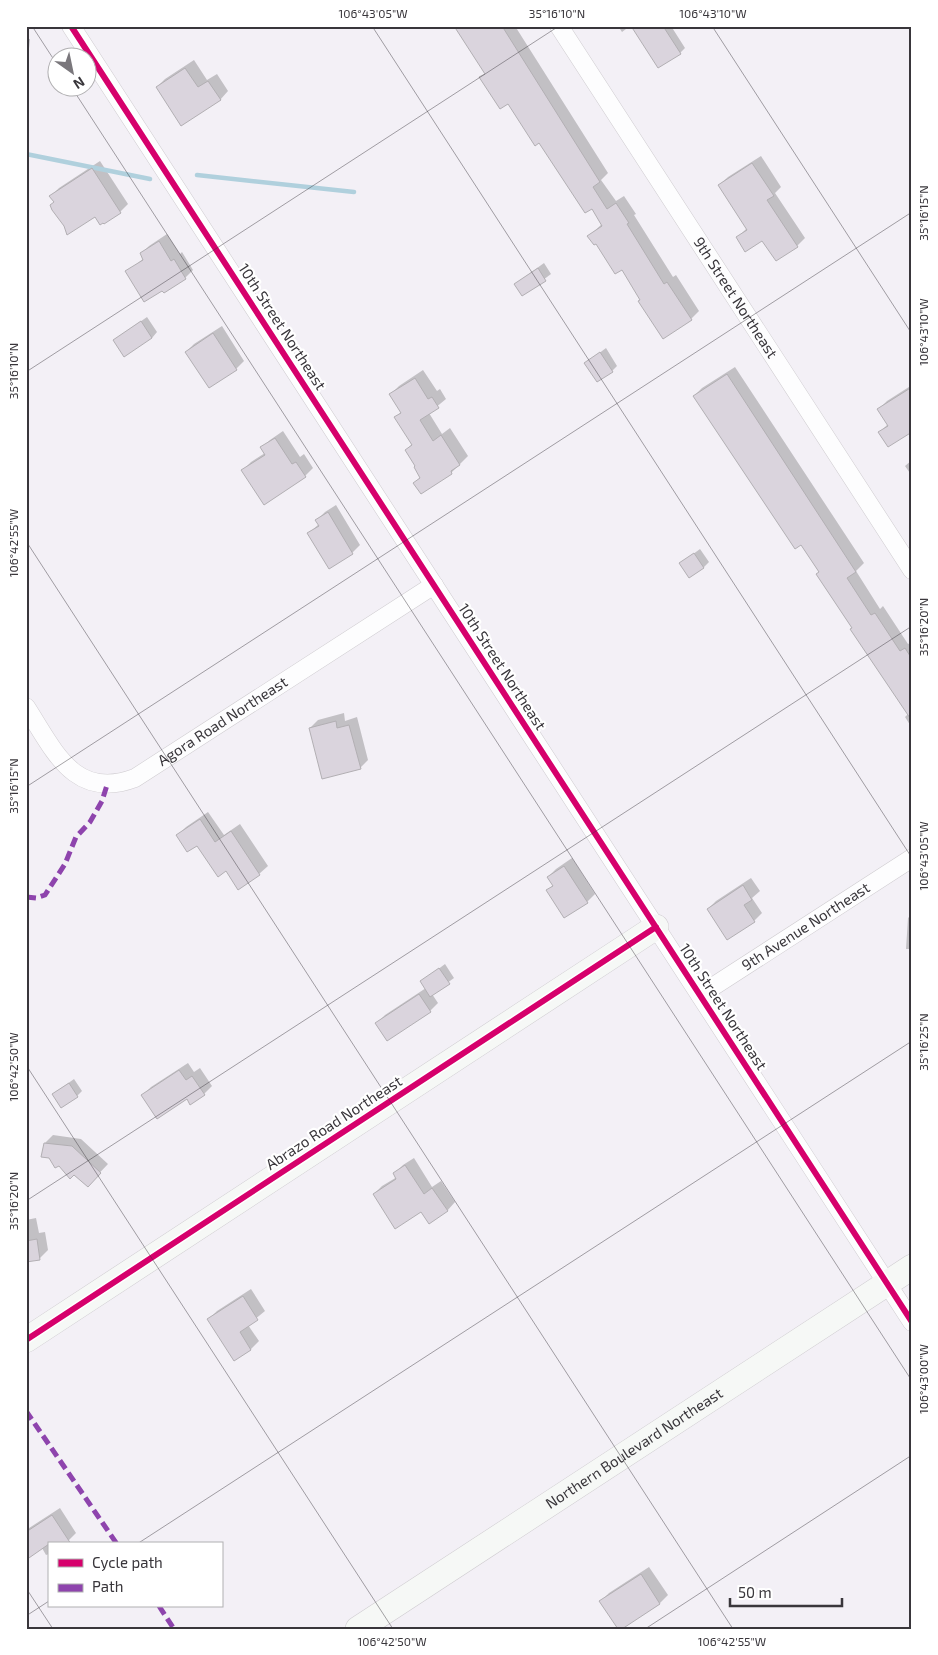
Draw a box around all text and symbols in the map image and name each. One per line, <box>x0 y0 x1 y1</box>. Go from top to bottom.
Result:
text: 106°43'05"W <box>338 6 408 20</box>
text: 35°16'10"N <box>529 6 585 20</box>
text: 106°43'10"W <box>679 6 747 20</box>
north arrow <box>48 48 98 98</box>
text: N <box>70 73 88 93</box>
text: 35°16'15"N <box>916 185 930 241</box>
street label: 9th Street Northeast <box>690 233 782 361</box>
street label: 10th Street Northeast <box>235 260 331 393</box>
text: 106°43'10"W <box>916 298 930 366</box>
text: 35°16'10"N <box>6 343 20 399</box>
text: 106°42'55"W <box>6 509 20 577</box>
text: 35°16'20"N <box>916 598 930 656</box>
street label: 10th Street Northeast <box>455 600 551 733</box>
street label: Agora Road Northeast <box>154 672 291 769</box>
text: 35°16'15"N <box>6 758 20 814</box>
text: 106°43'05"W <box>916 821 930 891</box>
street label: 9th Avenue Northeast <box>738 878 873 974</box>
street label: 10th Street Northeast <box>676 940 772 1073</box>
text: 35°16'25"N <box>916 1013 930 1071</box>
text: 106°42'50"W <box>6 1032 20 1102</box>
street label: Abrazo Road Northeast <box>262 1071 405 1173</box>
text: 35°16'20"N <box>6 1172 20 1230</box>
text: 106°43'00"W <box>916 1344 930 1414</box>
street label: Northern Boulevard Northeast <box>542 1383 726 1512</box>
legend <box>48 1542 222 1608</box>
text: Cycle path <box>92 1553 163 1571</box>
scale bar <box>730 1575 843 1607</box>
text: Path <box>92 1577 123 1595</box>
text: 50 m <box>738 1583 772 1601</box>
text: 106°42'50"W <box>357 1634 427 1648</box>
text: 106°42'55"W <box>698 1634 766 1648</box>

